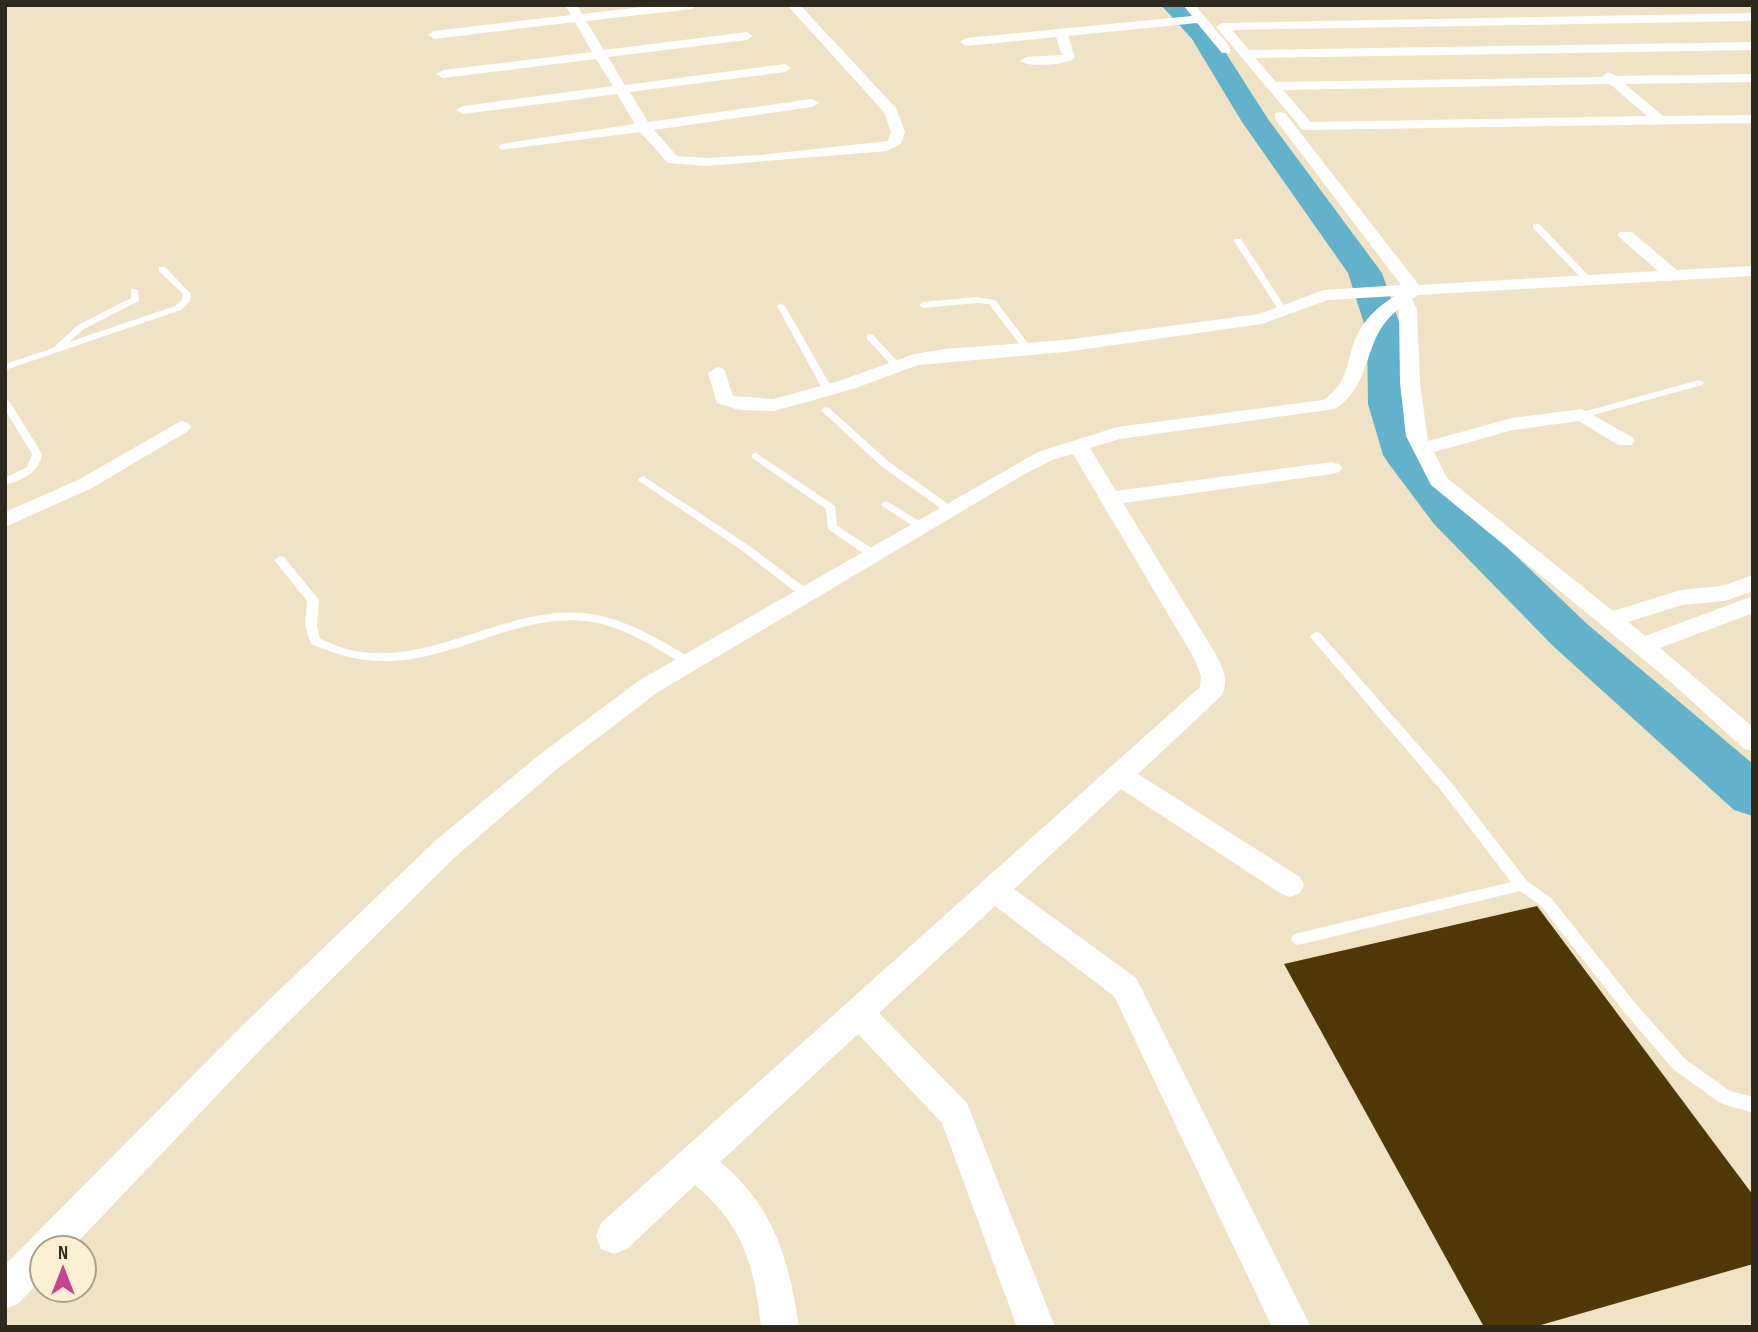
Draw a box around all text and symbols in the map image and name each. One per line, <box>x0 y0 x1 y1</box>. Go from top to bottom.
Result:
north arrow <box>28 1234 98 1304</box>
text: N <box>58 1242 68 1265</box>

